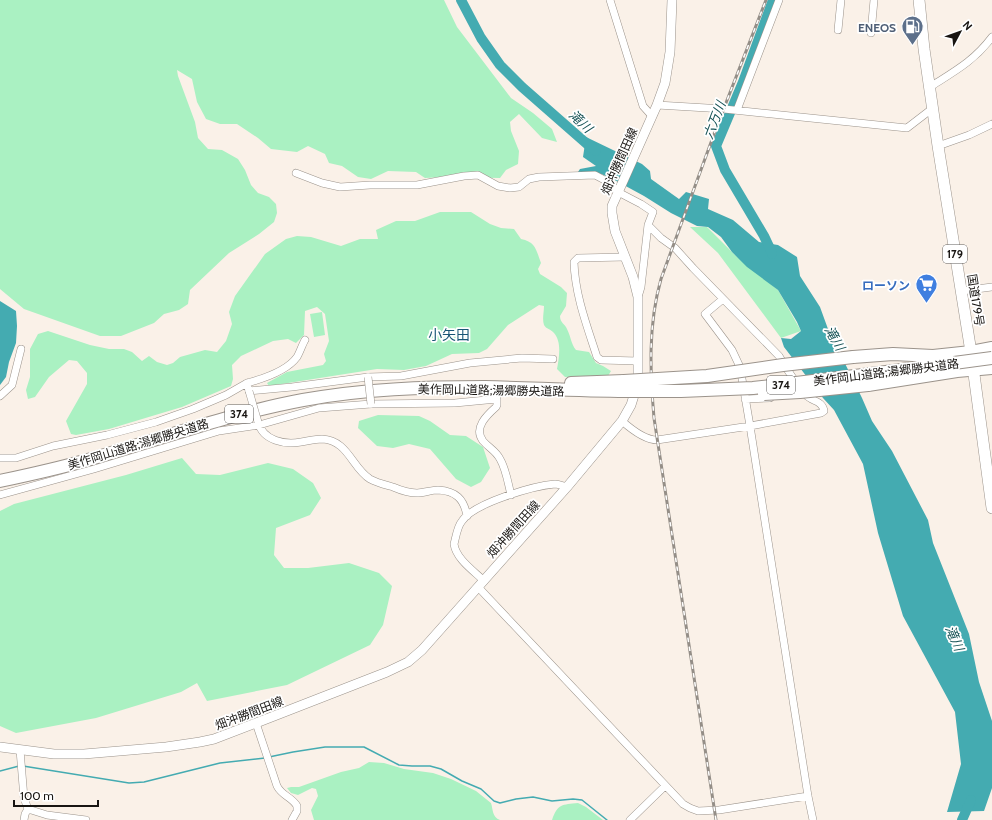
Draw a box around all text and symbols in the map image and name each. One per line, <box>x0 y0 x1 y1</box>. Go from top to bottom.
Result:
north arrow <box>940 12 980 52</box>
fuel station icon: ENEOS <box>899 14 925 47</box>
text: N <box>960 18 975 33</box>
place label: ENEOS <box>858 20 896 35</box>
water label: 六万川 <box>700 97 729 141</box>
water label: 滝川 <box>566 106 597 137</box>
street label: 畑沖勝間田線 <box>598 125 640 197</box>
road number: 179 <box>943 245 967 263</box>
supermarket icon: ローソン <box>913 272 939 305</box>
street label: 国道179号 <box>964 273 988 327</box>
place label: ローソン <box>862 278 910 293</box>
water label: 滝川 <box>822 323 849 355</box>
district label: 小矢田 <box>428 326 470 344</box>
street label: 美作岡山道路;湯郷勝央道路 <box>812 356 960 388</box>
road number: 374 <box>767 376 795 394</box>
street label: 美作岡山道路;湯郷勝央道路 <box>418 381 564 399</box>
road number: 374 <box>225 405 253 423</box>
street label: 美作岡山道路;湯郷勝央道路 <box>66 415 210 473</box>
street label: 畑沖勝間田線 <box>483 497 543 561</box>
water label: 滝川 <box>943 623 968 655</box>
street label: 畑沖勝間田線 <box>213 693 285 733</box>
scale bar <box>14 782 98 808</box>
text: 100 m <box>20 788 54 803</box>

